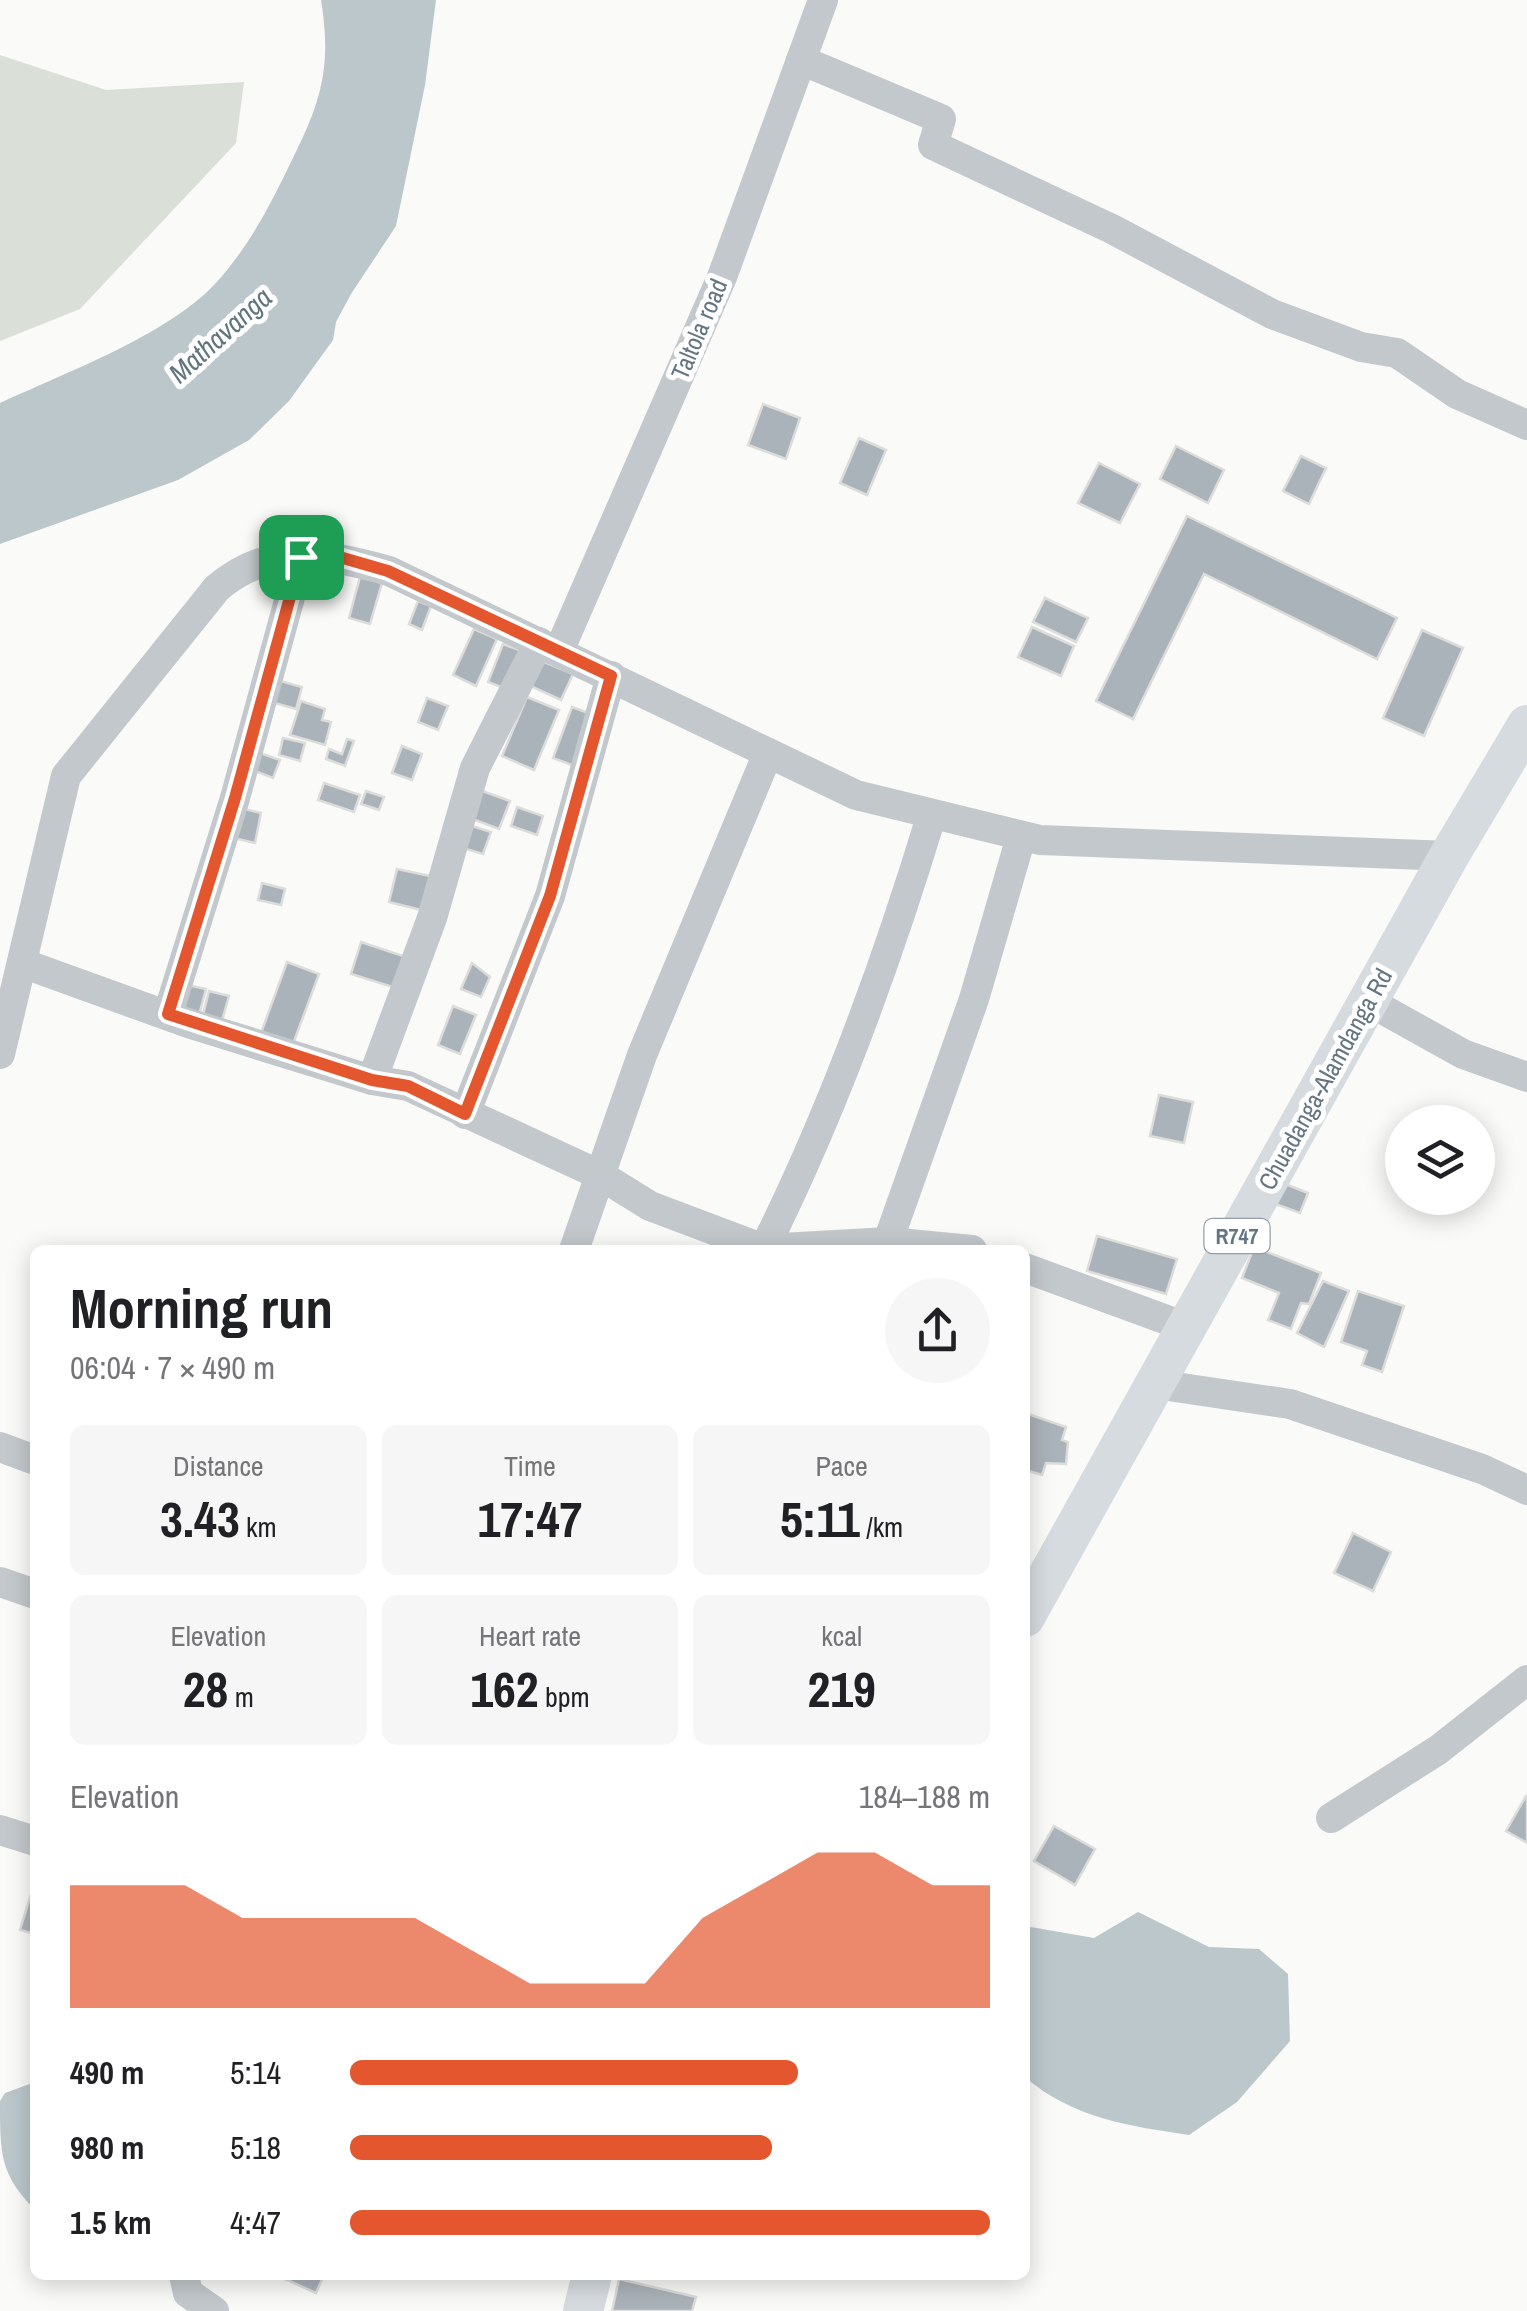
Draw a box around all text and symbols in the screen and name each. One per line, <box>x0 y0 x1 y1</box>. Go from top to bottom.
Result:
street label: Taltola road <box>663 273 735 385</box>
water label: Mathavanga <box>160 279 280 391</box>
pin <box>259 515 344 600</box>
icon: arrive <box>274 530 329 585</box>
street label: Chuadanga-Alamdanga Rd <box>1250 962 1400 1196</box>
map controls <box>1385 1105 1495 1215</box>
button: layers <box>1385 1105 1495 1215</box>
road number: R747 <box>1204 1219 1270 1253</box>
text: Morning run <box>70 1271 333 1345</box>
button: share <box>885 1278 990 1383</box>
text: 06:04 · 7 × 490 m <box>70 1346 275 1389</box>
text: Distance <box>173 1447 264 1485</box>
text: Time <box>504 1447 556 1485</box>
text: Pace <box>815 1447 868 1485</box>
text: 3.43 <box>160 1485 240 1553</box>
text: 17:47 <box>478 1485 582 1553</box>
text: 5:11 <box>780 1485 860 1553</box>
text: km <box>240 1508 277 1546</box>
text: /km <box>860 1508 903 1546</box>
text: Elevation <box>170 1617 266 1655</box>
text: Heart rate <box>479 1617 581 1655</box>
text: kcal <box>821 1617 862 1655</box>
text: 28 <box>183 1655 228 1723</box>
text: 162 <box>470 1655 539 1723</box>
text: 219 <box>807 1655 876 1723</box>
text: m <box>228 1678 254 1716</box>
text: bpm <box>539 1678 590 1716</box>
text: Elevation <box>70 1775 179 1818</box>
text: 184–188 m <box>859 1775 990 1818</box>
text: 490 m <box>70 2051 144 2094</box>
text: 5:14 <box>230 2051 281 2094</box>
text: 980 m <box>70 2126 144 2169</box>
text: 5:18 <box>230 2126 281 2169</box>
text: 1.5 km <box>70 2201 152 2244</box>
text: 4:47 <box>230 2201 281 2244</box>

